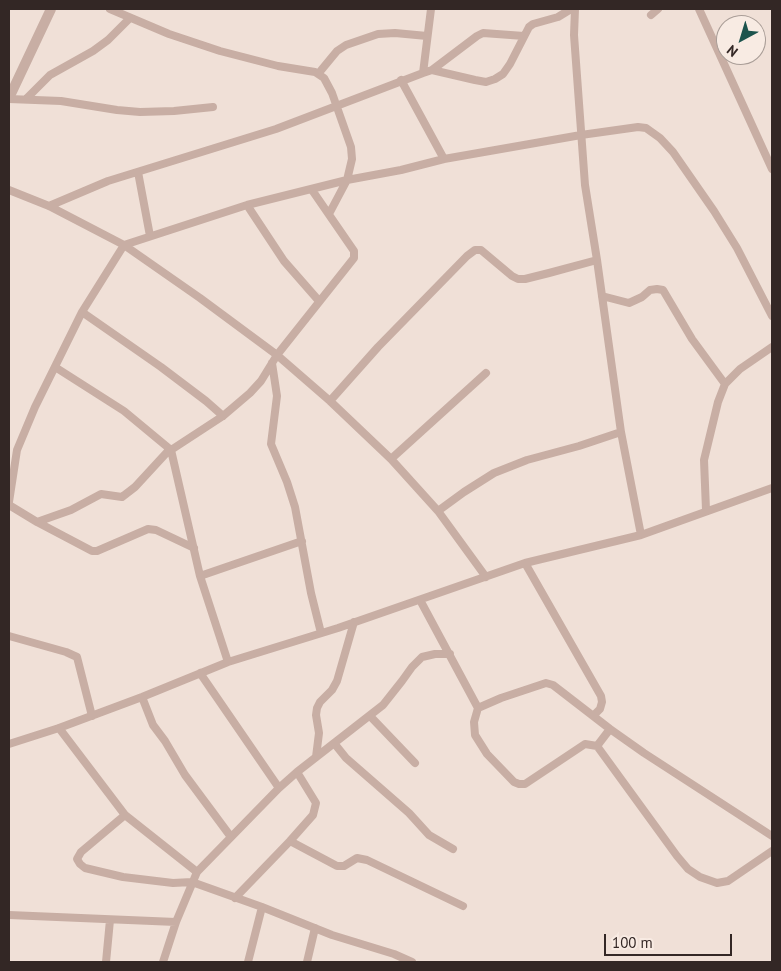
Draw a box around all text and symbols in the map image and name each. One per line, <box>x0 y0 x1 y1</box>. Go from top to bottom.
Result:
north arrow <box>716 15 766 65</box>
text: N <box>723 41 741 61</box>
scale bar <box>606 924 734 956</box>
text: 100 m <box>612 933 653 952</box>

